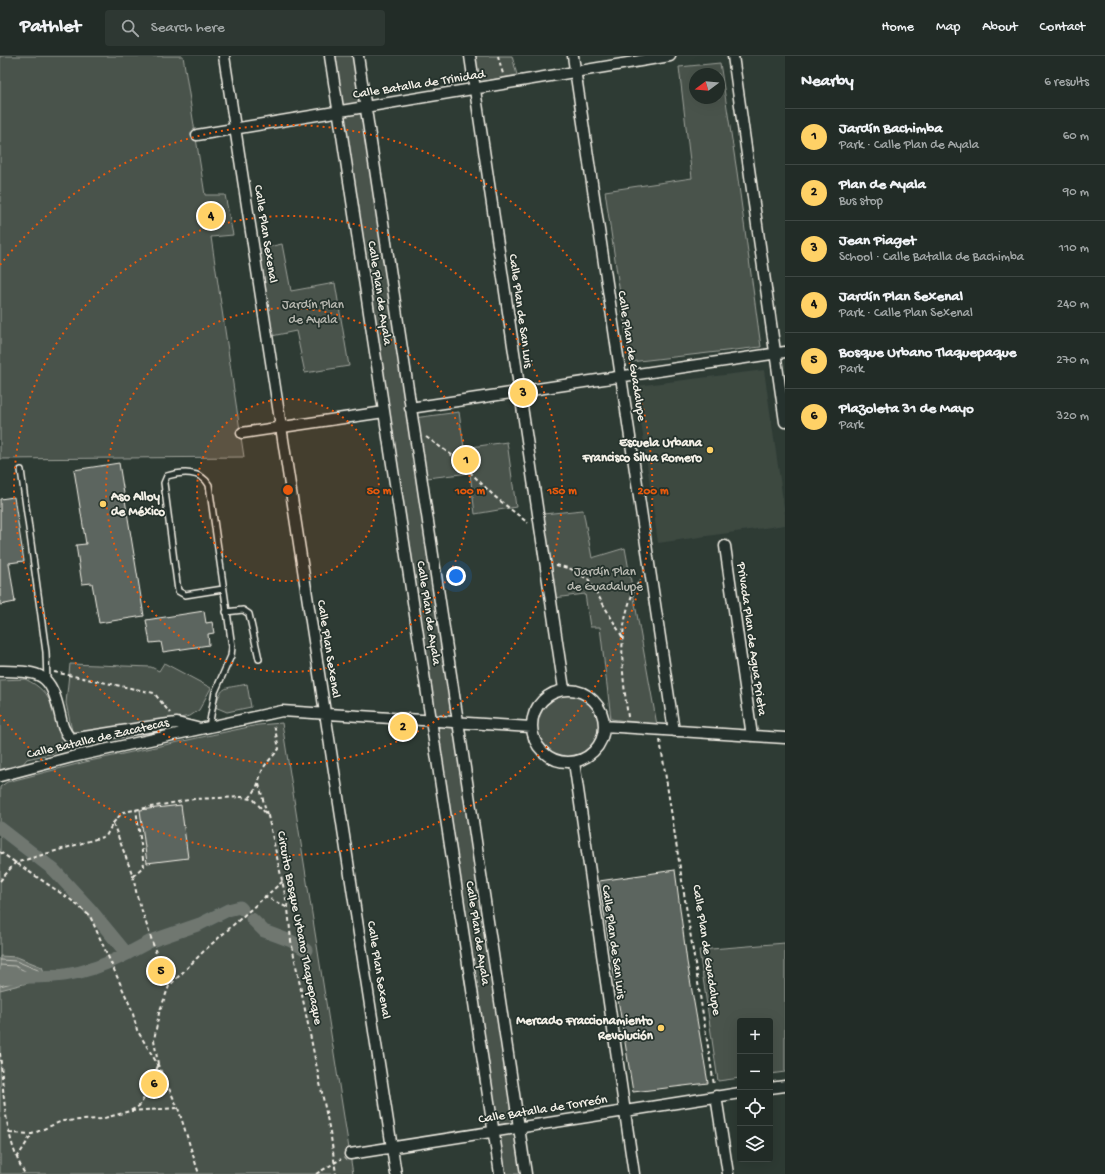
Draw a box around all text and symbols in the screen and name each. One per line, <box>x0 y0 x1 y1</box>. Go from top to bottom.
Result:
search box <box>105 10 385 46</box>
text: Pathlet <box>20 16 81 39</box>
icon: search <box>119 17 141 39</box>
text: Search here <box>151 19 225 37</box>
text: Home <box>882 19 914 36</box>
text: Map <box>936 19 960 36</box>
text: About <box>982 19 1018 36</box>
text: Contact <box>1040 19 1085 36</box>
street label: Calle Batalla de Trinidad <box>352 67 487 103</box>
north arrow <box>689 68 725 104</box>
text: Nearby <box>801 72 854 92</box>
text: 6 results <box>1044 75 1089 90</box>
text: Jardín Bachimba <box>839 120 943 138</box>
text: 1 <box>811 129 817 144</box>
text: 60 m <box>1063 129 1089 144</box>
text: Park · Calle Plan de Ayala <box>839 138 979 153</box>
text: Plan de Ayala <box>839 176 926 194</box>
street label: Calle Plan Sexenal <box>250 184 280 284</box>
text: 2 <box>811 185 817 200</box>
text: 90 m <box>1063 185 1089 200</box>
text: Bus stop <box>839 194 883 209</box>
pin: 4 <box>198 201 224 231</box>
text: Jean Piaget <box>839 232 916 250</box>
street label: Calle Plan de Ayala <box>363 240 395 347</box>
text: 3 <box>811 241 817 256</box>
text: 110 m <box>1059 241 1089 256</box>
text: School · Calle Batalla de Bachimba <box>839 250 1024 265</box>
street label: Calle Plan de San Luis <box>505 253 536 370</box>
text: Jardín Plan Sexenal <box>839 288 963 306</box>
street label: Calle Plan de Guadalupe <box>613 290 649 423</box>
text: 4 <box>811 297 817 312</box>
text: 240 m <box>1057 297 1089 312</box>
park label: Jardín Plan de Ayala <box>282 298 345 328</box>
text: Park · Calle Plan Sexenal <box>839 306 973 321</box>
text: Bosque Urbano Tlaquepaque <box>839 344 1017 362</box>
text: 5 <box>811 353 817 368</box>
text: 270 m <box>1056 353 1089 368</box>
text: Park <box>839 362 864 377</box>
pin: 3 <box>510 378 536 408</box>
text: Plazoleta 31 de Mayo <box>839 400 974 418</box>
text: 6 <box>811 409 817 424</box>
text: 320 m <box>1056 409 1089 424</box>
text: Park <box>839 418 864 433</box>
place label: Escuela Urbana Francisco Silva Romero <box>581 436 703 466</box>
pin: 1 <box>453 445 479 475</box>
marker: Escuela Urbana Francisco Silva Romero <box>705 445 715 455</box>
centre of rings <box>281 483 295 497</box>
text: 50 m <box>367 485 392 499</box>
text: 100 m <box>454 485 485 499</box>
text: 150 m <box>546 485 577 499</box>
text: 200 m <box>638 485 669 499</box>
place label: Aso Alloy de México <box>110 490 165 520</box>
marker: Aso Alloy de México <box>98 499 108 509</box>
street label: Calle Plan de Ayala <box>412 560 444 667</box>
street label: Privada Plan de Agua Prieta <box>733 560 769 717</box>
park label: Jardín Plan de Guadalupe <box>567 565 643 595</box>
your location <box>446 566 466 586</box>
street label: Calle Plan Sexenal <box>313 599 343 699</box>
pin: 2 <box>390 712 416 742</box>
street label: Calle Batalla de Zacatecas <box>26 715 172 763</box>
street label: Circuito Bosque Urbano Tlaquepaque <box>273 830 325 1026</box>
street label: Calle Plan de Ayala <box>461 880 493 987</box>
street label: Calle Plan de San Luis <box>598 884 629 1001</box>
street label: Calle Plan de Guadalupe <box>688 884 724 1017</box>
street label: Calle Plan Sexenal <box>363 920 393 1020</box>
pin: 5 <box>148 956 174 986</box>
place label: Mercado Fraccionamiento Revolución <box>516 1014 654 1044</box>
map controls <box>737 1018 773 1162</box>
button: + <box>737 1018 773 1054</box>
marker: Mercado Fraccionamiento Revolución <box>656 1023 666 1033</box>
button: − <box>737 1054 773 1090</box>
pin: 6 <box>141 1069 167 1099</box>
button: locate <box>737 1090 773 1126</box>
street label: Calle Batalla de Torreón <box>478 1092 609 1128</box>
button: layers <box>737 1126 773 1162</box>

